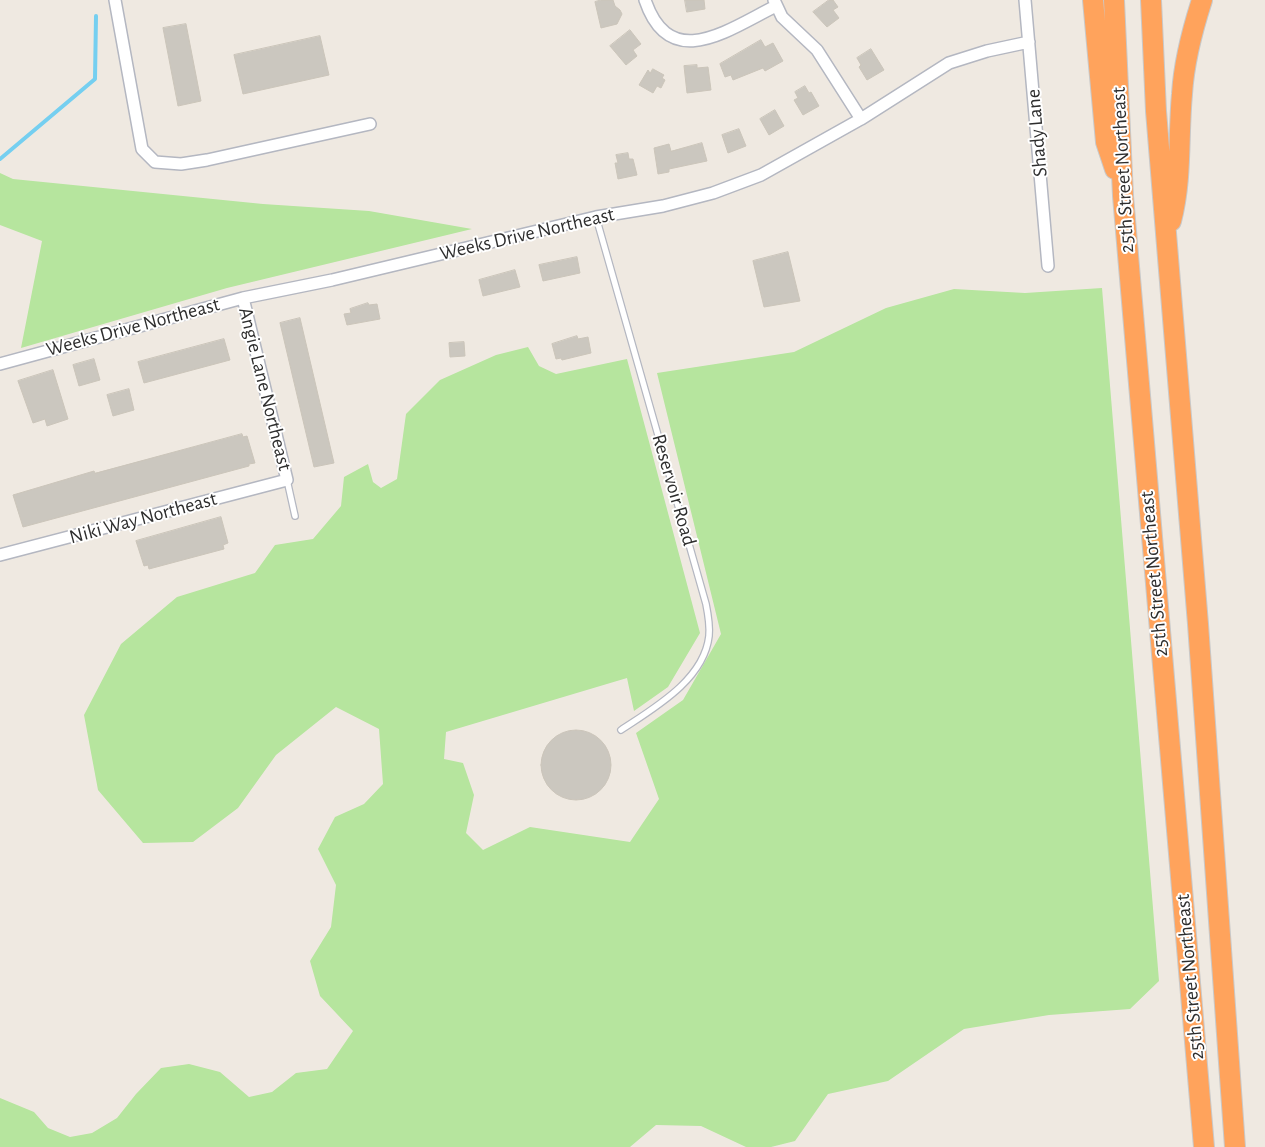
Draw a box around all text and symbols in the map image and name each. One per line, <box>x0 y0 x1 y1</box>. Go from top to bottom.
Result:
street label: 25th Street Northeast <box>1107 86 1139 254</box>
street label: Shady Lane <box>1021 88 1053 178</box>
street label: Weeks Drive Northeast <box>437 202 617 266</box>
street label: Weeks Drive Northeast <box>44 292 222 362</box>
street label: Angie Lane Northeast <box>233 305 297 473</box>
street label: Reservoir Road <box>647 431 701 549</box>
street label: Niki Way Northeast <box>67 487 219 549</box>
street label: 25th Street Northeast <box>1135 490 1173 658</box>
street label: 25th Street Northeast <box>1171 893 1209 1061</box>

